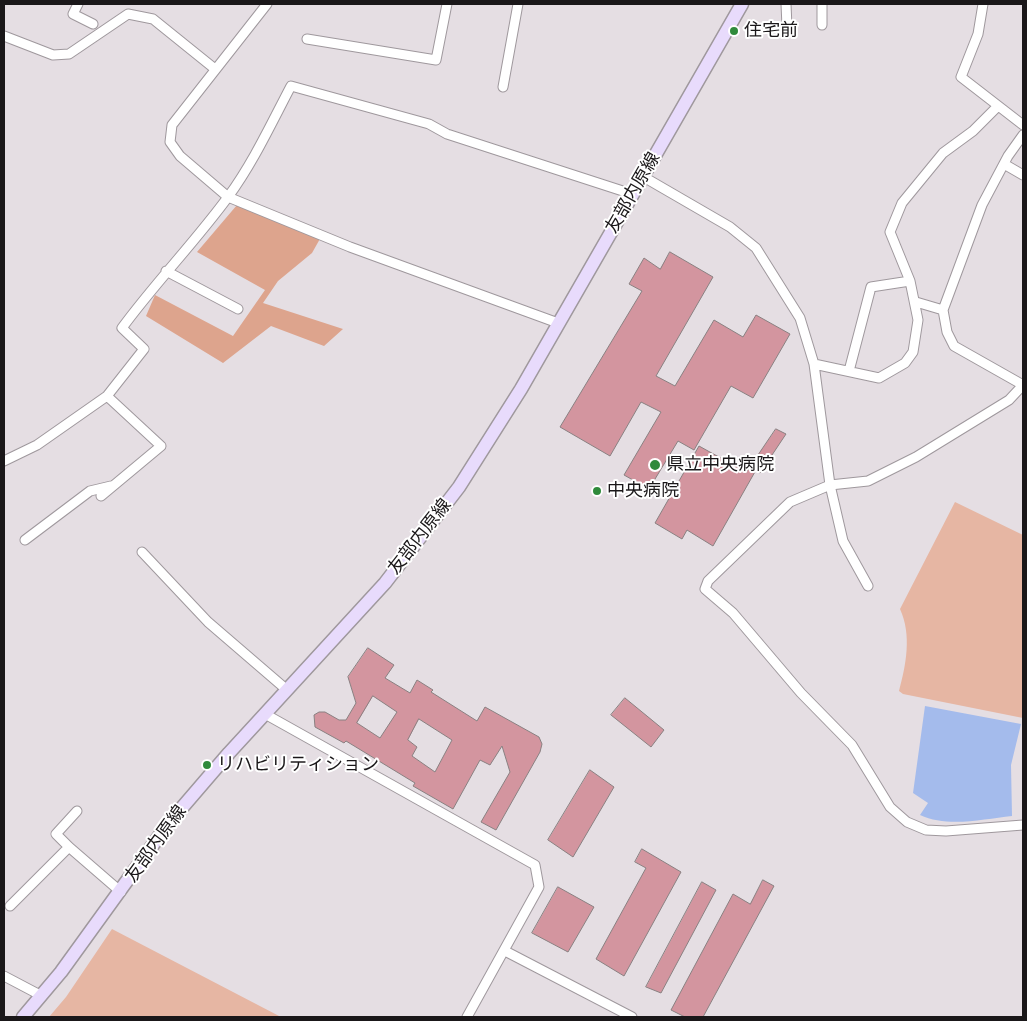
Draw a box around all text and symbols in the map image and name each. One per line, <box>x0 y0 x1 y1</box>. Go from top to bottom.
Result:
place label: 住宅前 <box>744 20 798 42</box>
marker: 住宅前 <box>728 25 740 37</box>
street label: 友部内原線 <box>601 149 665 237</box>
place label: 県立中央病院 <box>666 454 774 476</box>
marker: 県立中央病院 <box>648 458 662 472</box>
place label: 中央病院 <box>607 480 679 502</box>
marker: 中央病院 <box>591 485 603 497</box>
street label: 友部内原線 <box>384 495 456 579</box>
place label: リハビリティション <box>217 754 379 776</box>
marker: リハビリティション <box>201 759 213 771</box>
street label: 友部内原線 <box>121 801 191 887</box>

